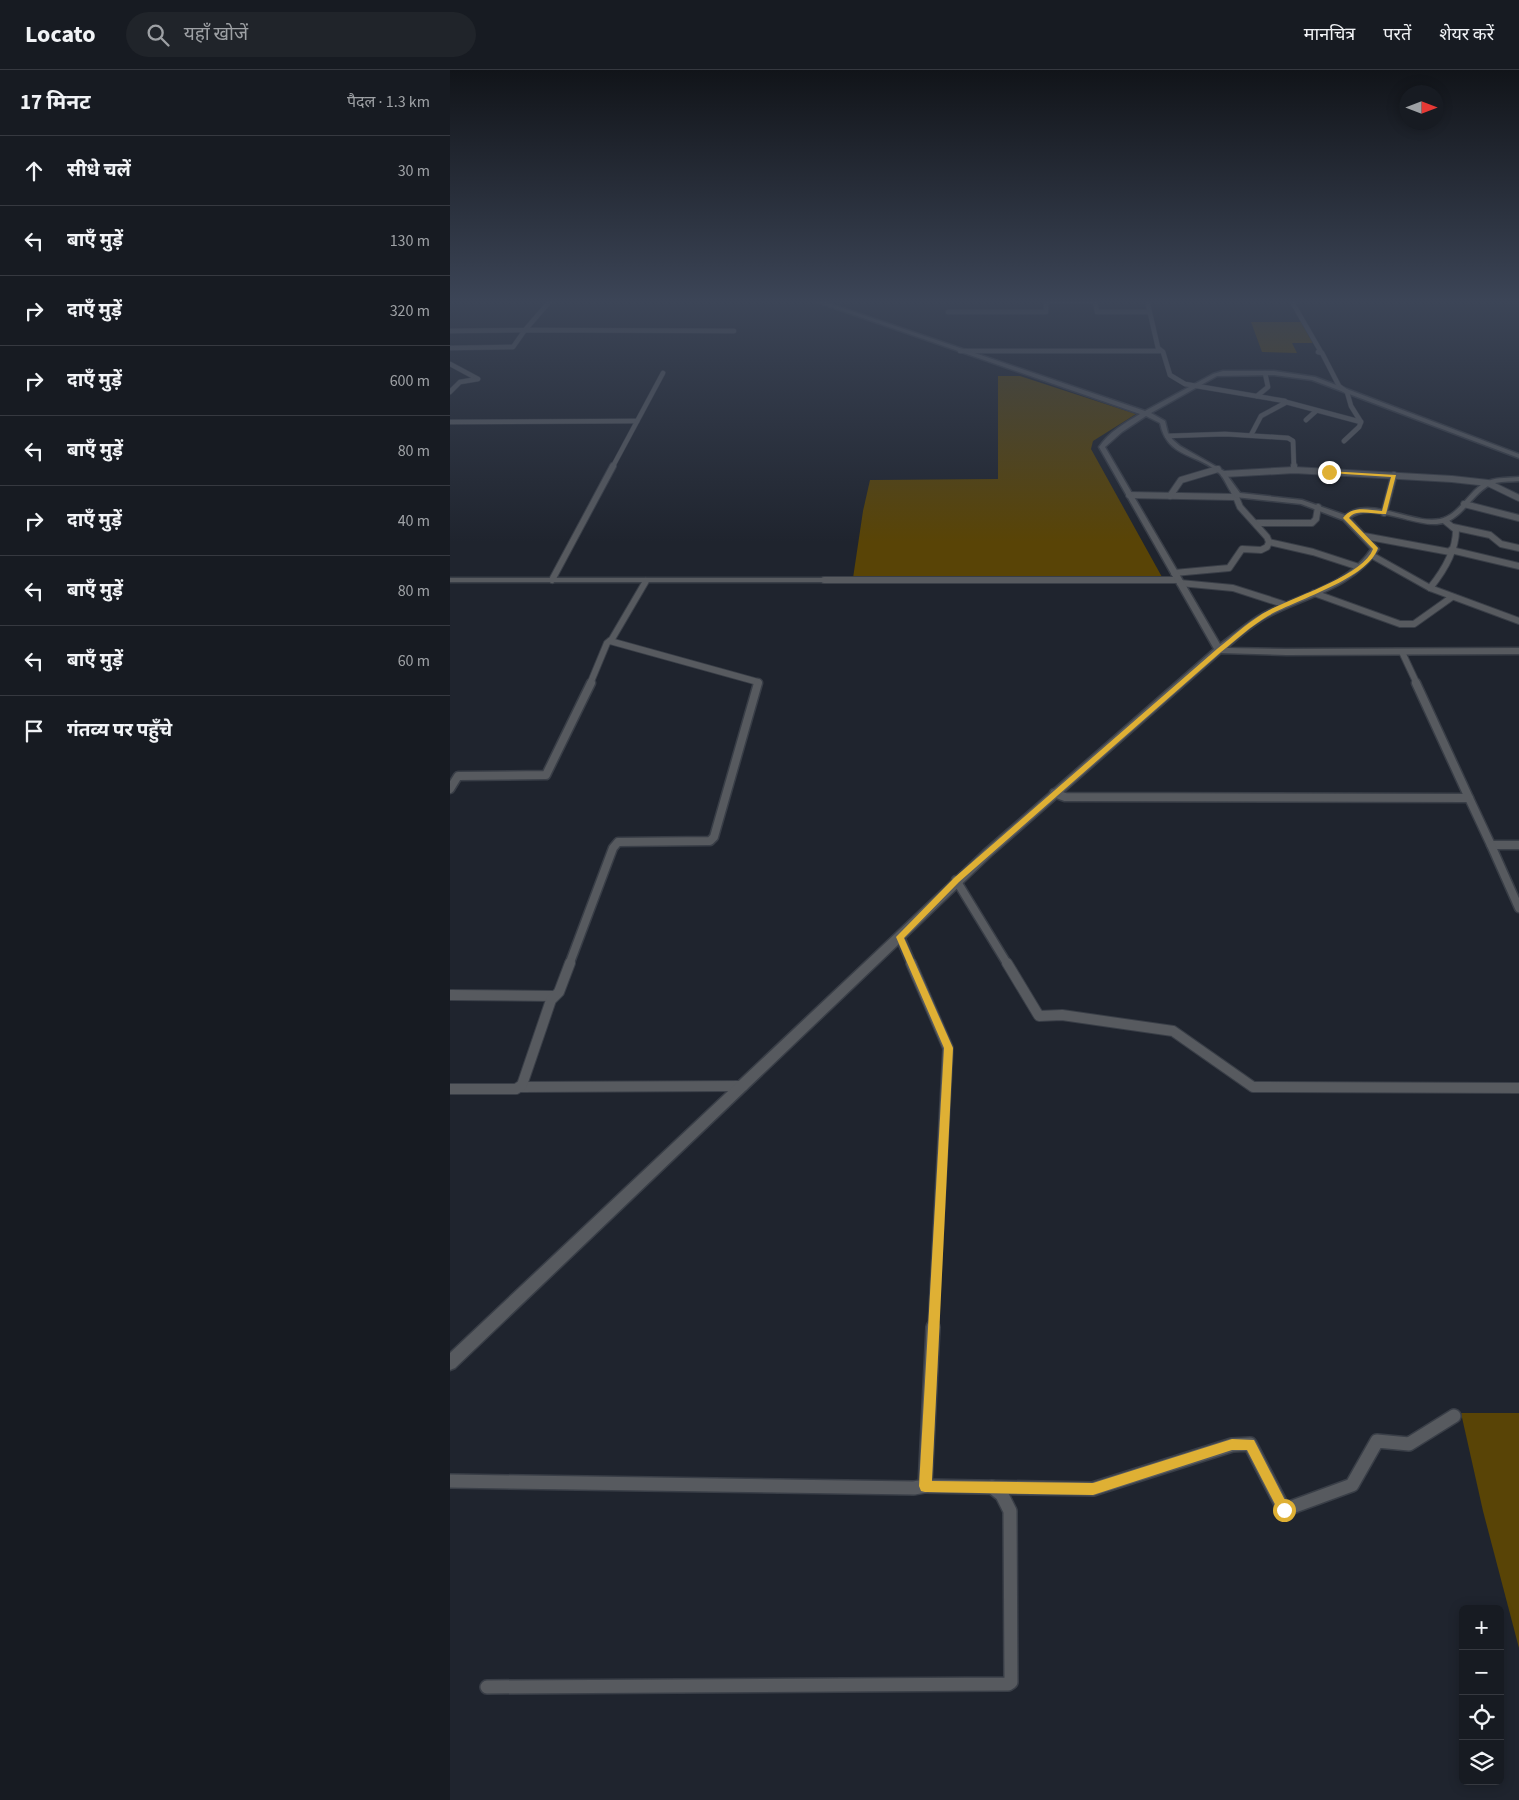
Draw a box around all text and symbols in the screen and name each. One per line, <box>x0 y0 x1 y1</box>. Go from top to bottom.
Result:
search box <box>126 12 476 57</box>
text: Locato <box>25 17 96 52</box>
icon: search <box>144 21 172 49</box>
text: यहाँ खोजें <box>184 21 248 48</box>
text: मानचित्र <box>1304 22 1355 47</box>
text: परतें <box>1383 22 1411 47</box>
text: शेयर करें <box>1439 22 1494 47</box>
north arrow <box>1399 85 1444 130</box>
text: 17 मिनट <box>20 87 90 117</box>
text: पैदल · 1.3 km <box>347 91 430 113</box>
icon: ahead <box>20 157 48 185</box>
text: सीधे चलें <box>67 157 131 184</box>
text: 30 m <box>398 160 430 182</box>
icon: left <box>20 227 48 255</box>
text: बाएँ मुड़ें <box>67 227 123 254</box>
text: 130 m <box>390 230 430 252</box>
icon: right <box>20 297 48 325</box>
text: दाएँ मुड़ें <box>67 297 122 324</box>
text: 320 m <box>390 300 430 322</box>
icon: right <box>20 367 48 395</box>
text: दाएँ मुड़ें <box>67 367 122 394</box>
text: 600 m <box>390 370 430 392</box>
icon: left <box>20 437 48 465</box>
text: बाएँ मुड़ें <box>67 437 123 464</box>
text: 80 m <box>398 440 430 462</box>
route end <box>1318 461 1341 484</box>
icon: right <box>20 507 48 535</box>
text: दाएँ मुड़ें <box>67 507 122 534</box>
text: 40 m <box>398 510 430 532</box>
icon: left <box>20 577 48 605</box>
text: बाएँ मुड़ें <box>67 577 123 604</box>
text: 80 m <box>398 580 430 602</box>
icon: left <box>20 647 48 675</box>
text: बाएँ मुड़ें <box>67 647 123 674</box>
text: 60 m <box>398 650 430 672</box>
icon: arrive <box>20 717 48 745</box>
text: गंतव्य पर पहुँचे <box>67 717 172 744</box>
route start <box>1273 1499 1296 1522</box>
map controls <box>1459 1605 1504 1785</box>
button: + <box>1459 1605 1504 1650</box>
button: − <box>1459 1650 1504 1695</box>
button: locate <box>1459 1695 1504 1740</box>
button: layers <box>1459 1740 1504 1785</box>

